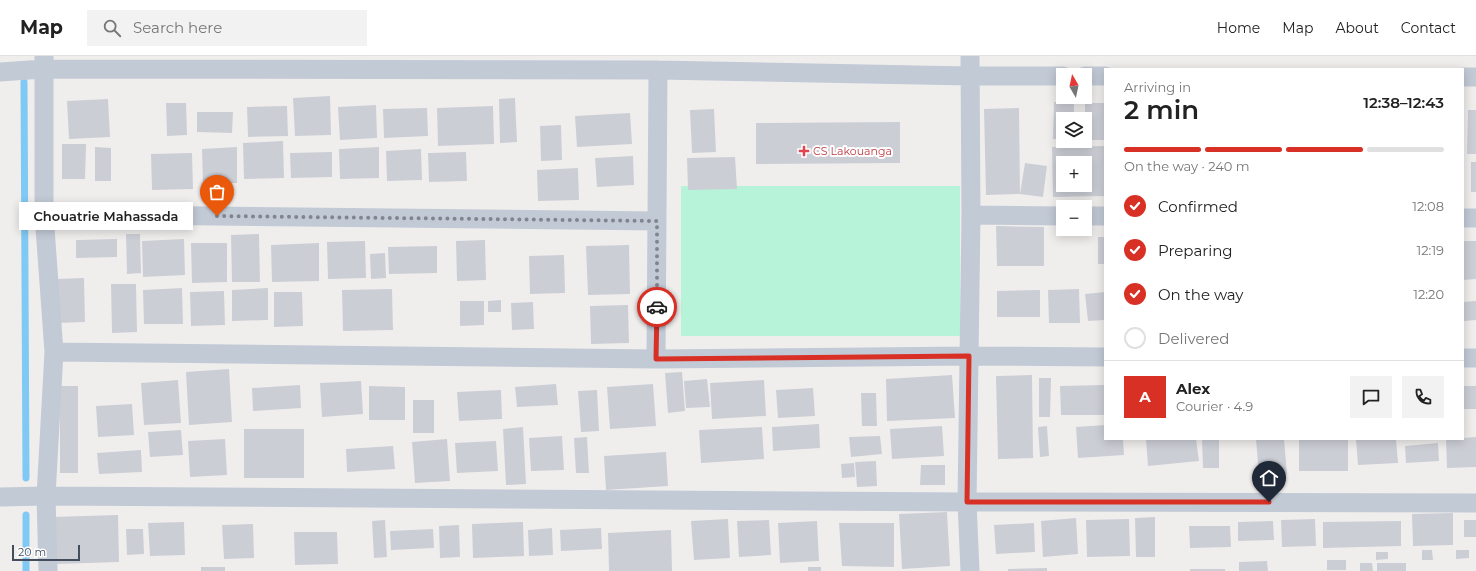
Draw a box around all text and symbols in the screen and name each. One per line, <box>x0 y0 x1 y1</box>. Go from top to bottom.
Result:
search box <box>87 10 367 46</box>
text: Map <box>20 16 63 39</box>
icon: search <box>101 17 123 39</box>
text: Search here <box>133 18 222 37</box>
text: Home <box>1217 19 1260 37</box>
text: Map <box>1282 19 1313 37</box>
text: About <box>1335 19 1379 37</box>
text: Contact <box>1401 19 1456 37</box>
north arrow <box>1056 68 1092 104</box>
map controls <box>1056 68 1092 236</box>
text: Arriving in <box>1124 79 1191 95</box>
text: 12:38–12:43 <box>1363 93 1444 112</box>
text: 2 min <box>1124 94 1199 126</box>
button: layers <box>1056 112 1092 148</box>
place label: CS Lakouanga <box>813 144 892 158</box>
marker: CS Lakouanga <box>798 145 810 157</box>
button: + <box>1056 156 1092 192</box>
text: On the way · 240 m <box>1124 158 1250 174</box>
pin <box>200 175 234 216</box>
icon: bag <box>206 181 228 203</box>
icon: check <box>1124 195 1146 217</box>
text: Confirmed <box>1158 197 1238 216</box>
text: 12:08 <box>1412 198 1444 214</box>
button: − <box>1056 200 1092 236</box>
callout: Chouatrie Mahassada <box>19 202 193 230</box>
text: Chouatrie Mahassada <box>34 208 178 224</box>
icon: check <box>1124 239 1146 261</box>
text: Preparing <box>1158 241 1233 260</box>
text: 12:19 <box>1417 242 1444 258</box>
icon: check <box>1124 283 1146 305</box>
text: On the way <box>1158 285 1243 304</box>
text: 12:20 <box>1413 286 1444 302</box>
courier <box>637 287 677 327</box>
icon: car <box>646 296 668 318</box>
text: Delivered <box>1158 329 1230 348</box>
button: chat <box>1350 376 1392 418</box>
button: phone <box>1402 376 1444 418</box>
text: Alex <box>1176 379 1210 398</box>
text: A <box>1139 387 1151 406</box>
text: Courier · 4.9 <box>1176 398 1253 414</box>
pin <box>1252 461 1286 502</box>
icon: home <box>1258 467 1280 489</box>
scale bar <box>12 543 80 562</box>
text: 20 m <box>18 545 46 559</box>

